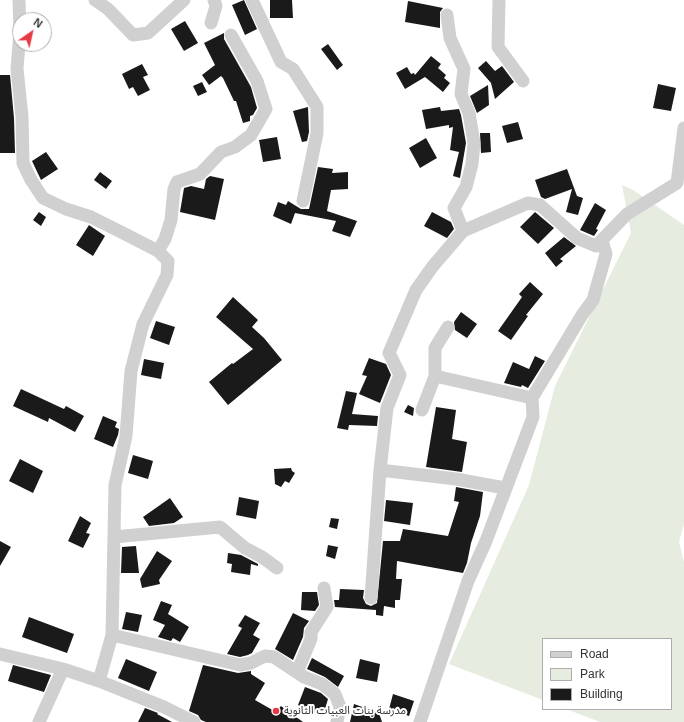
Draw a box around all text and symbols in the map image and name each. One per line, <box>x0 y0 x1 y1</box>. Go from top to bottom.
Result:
north arrow <box>12 12 52 52</box>
text: N <box>31 16 45 30</box>
legend <box>542 638 672 710</box>
text: Road <box>580 647 609 661</box>
text: Park <box>580 667 605 681</box>
text: Building <box>580 687 623 701</box>
place label: مدرسة بنات العبيات الثانوية <box>284 704 406 718</box>
marker: مدرسة بنات العبيات الثانوية <box>271 706 281 716</box>

